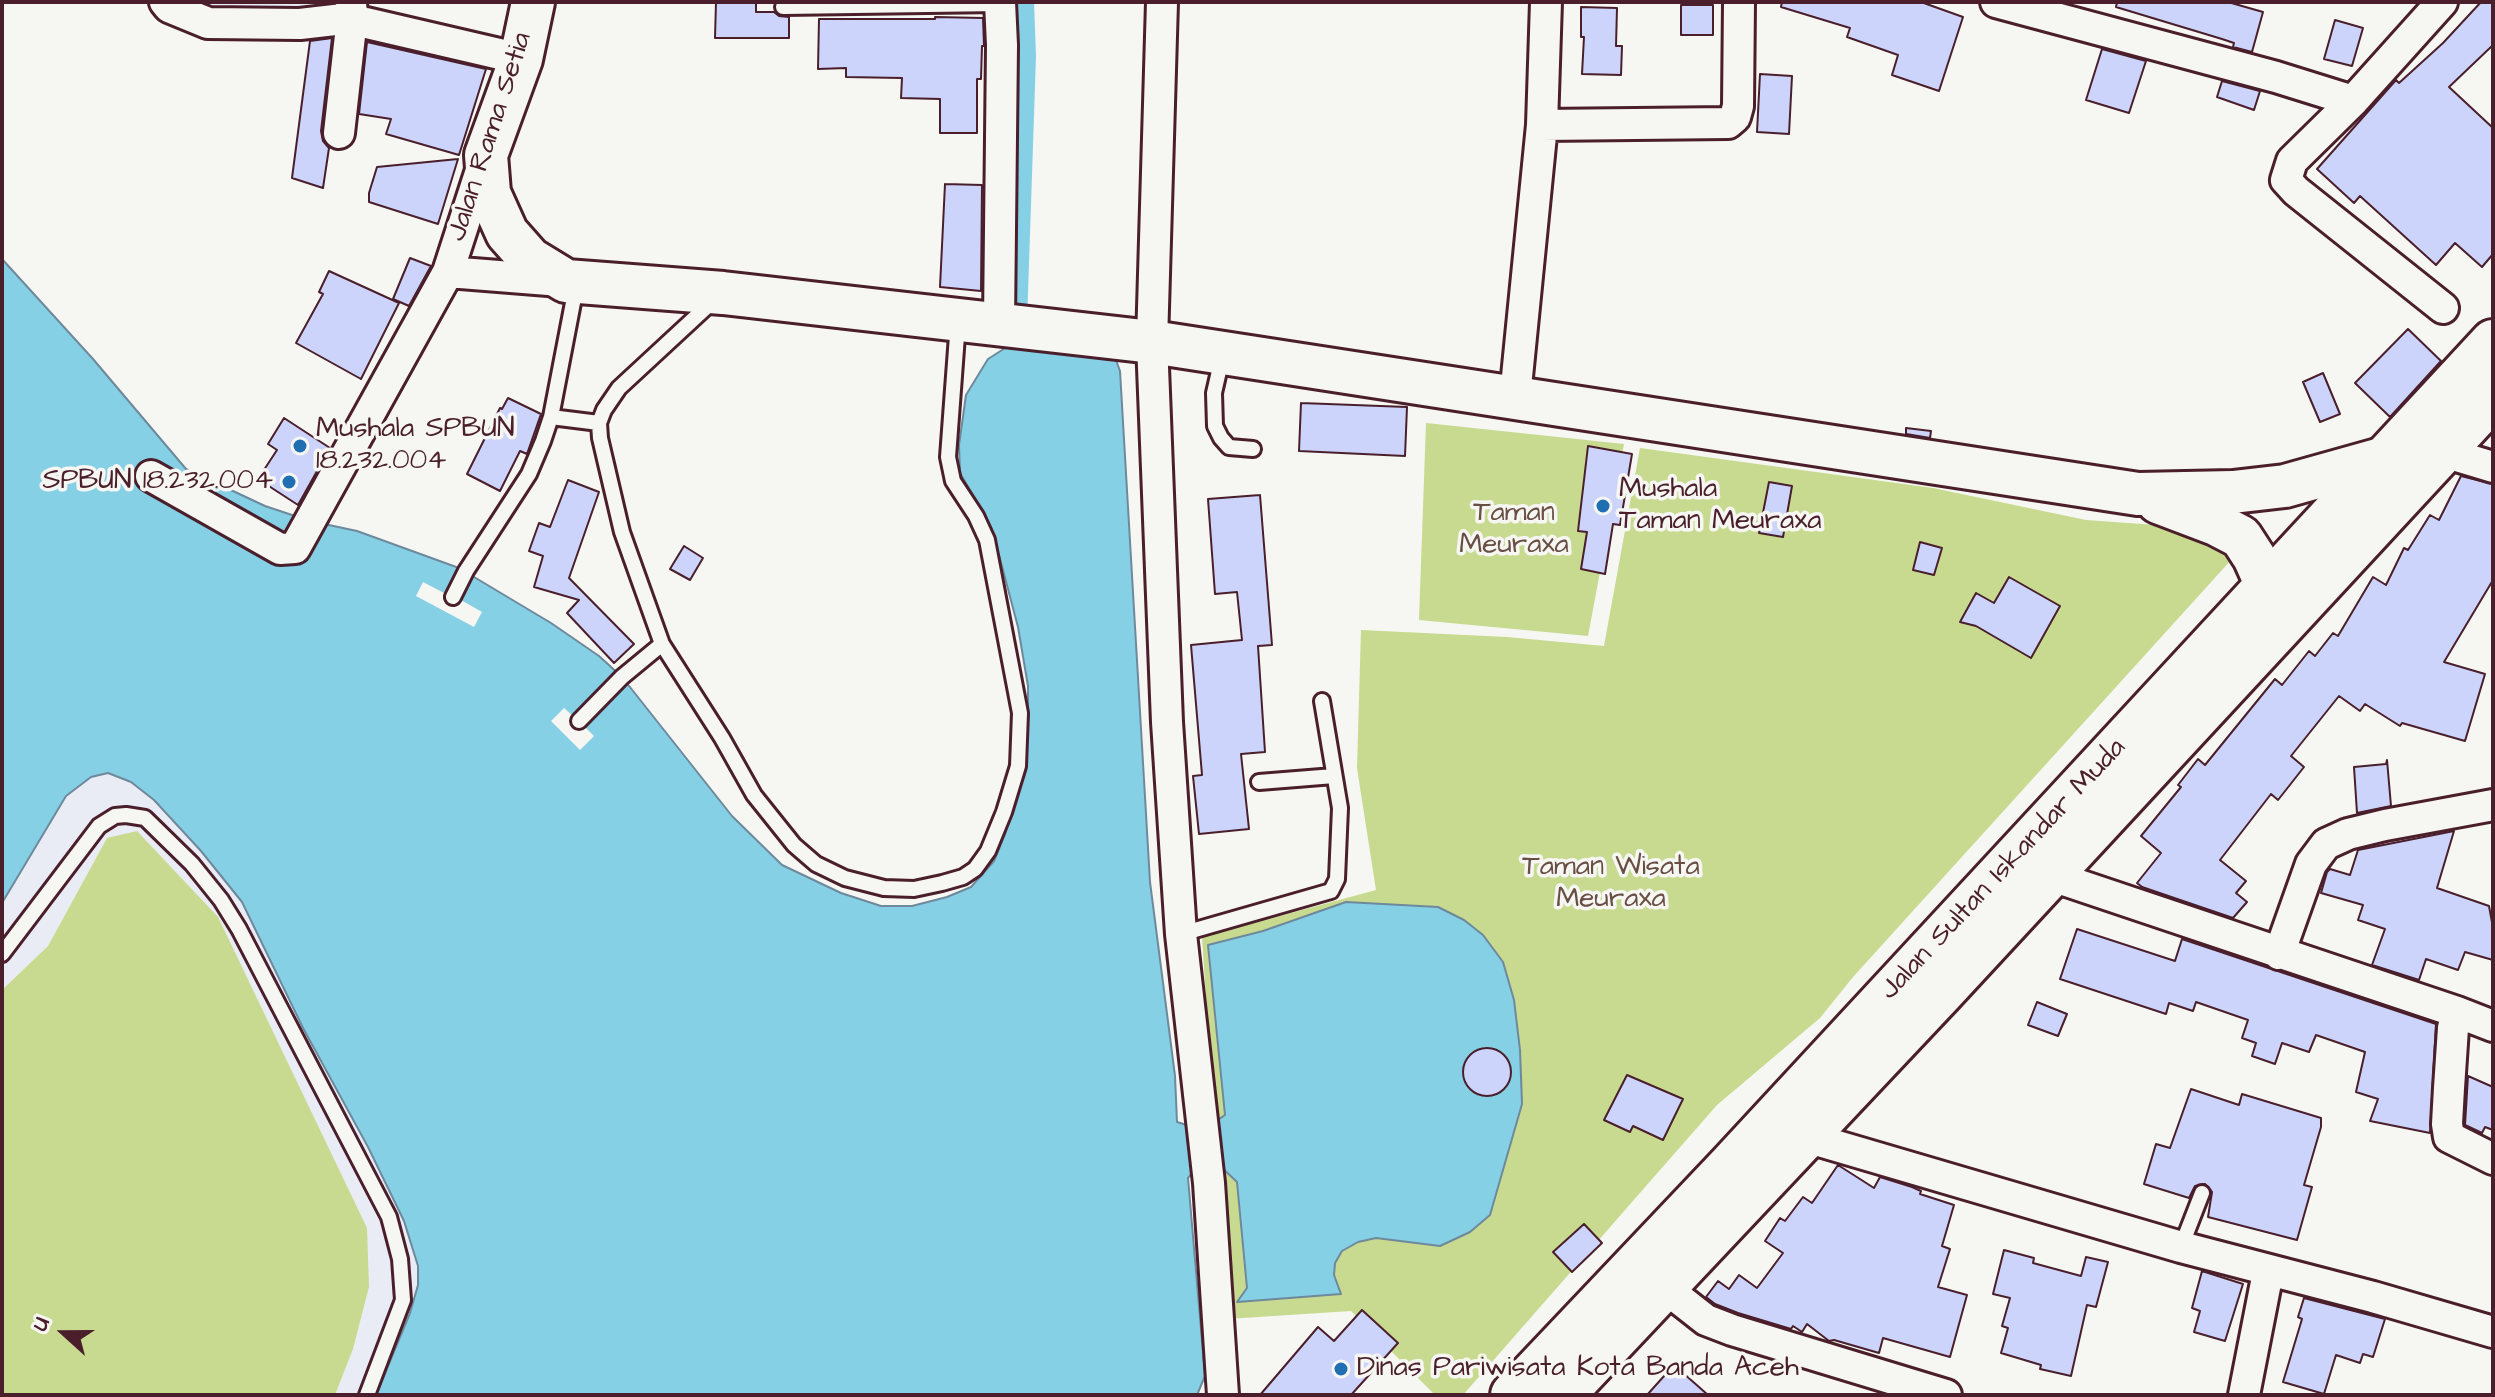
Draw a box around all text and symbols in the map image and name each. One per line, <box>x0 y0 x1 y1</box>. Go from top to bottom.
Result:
street label: Jalan Rama Setia <box>441 28 541 246</box>
place label: Mushala SPBUN 18.232.004 <box>316 413 514 479</box>
marker: Mushala SPBUN 18.232.004 <box>291 437 309 455</box>
place label: SPBUN 18.232.004 <box>42 465 273 499</box>
marker: SPBUN 18.232.004 <box>280 473 298 491</box>
place label: Mushala Taman Meuraxa <box>1619 473 1822 539</box>
park label: Taman Meuraxa <box>1459 497 1569 563</box>
marker: Mushala Taman Meuraxa <box>1594 497 1612 515</box>
street label: Jalan Sultan Iskandar Muda <box>1874 732 2134 1008</box>
park label: Taman Wisata Meuraxa <box>1522 851 1700 917</box>
north arrow <box>24 1293 104 1373</box>
text: U <box>24 1313 58 1336</box>
place label: Dinas Pariwisata Kota Banda Aceh <box>1357 1352 1799 1386</box>
marker: Dinas Pariwisata Kota Banda Aceh <box>1332 1360 1350 1378</box>

